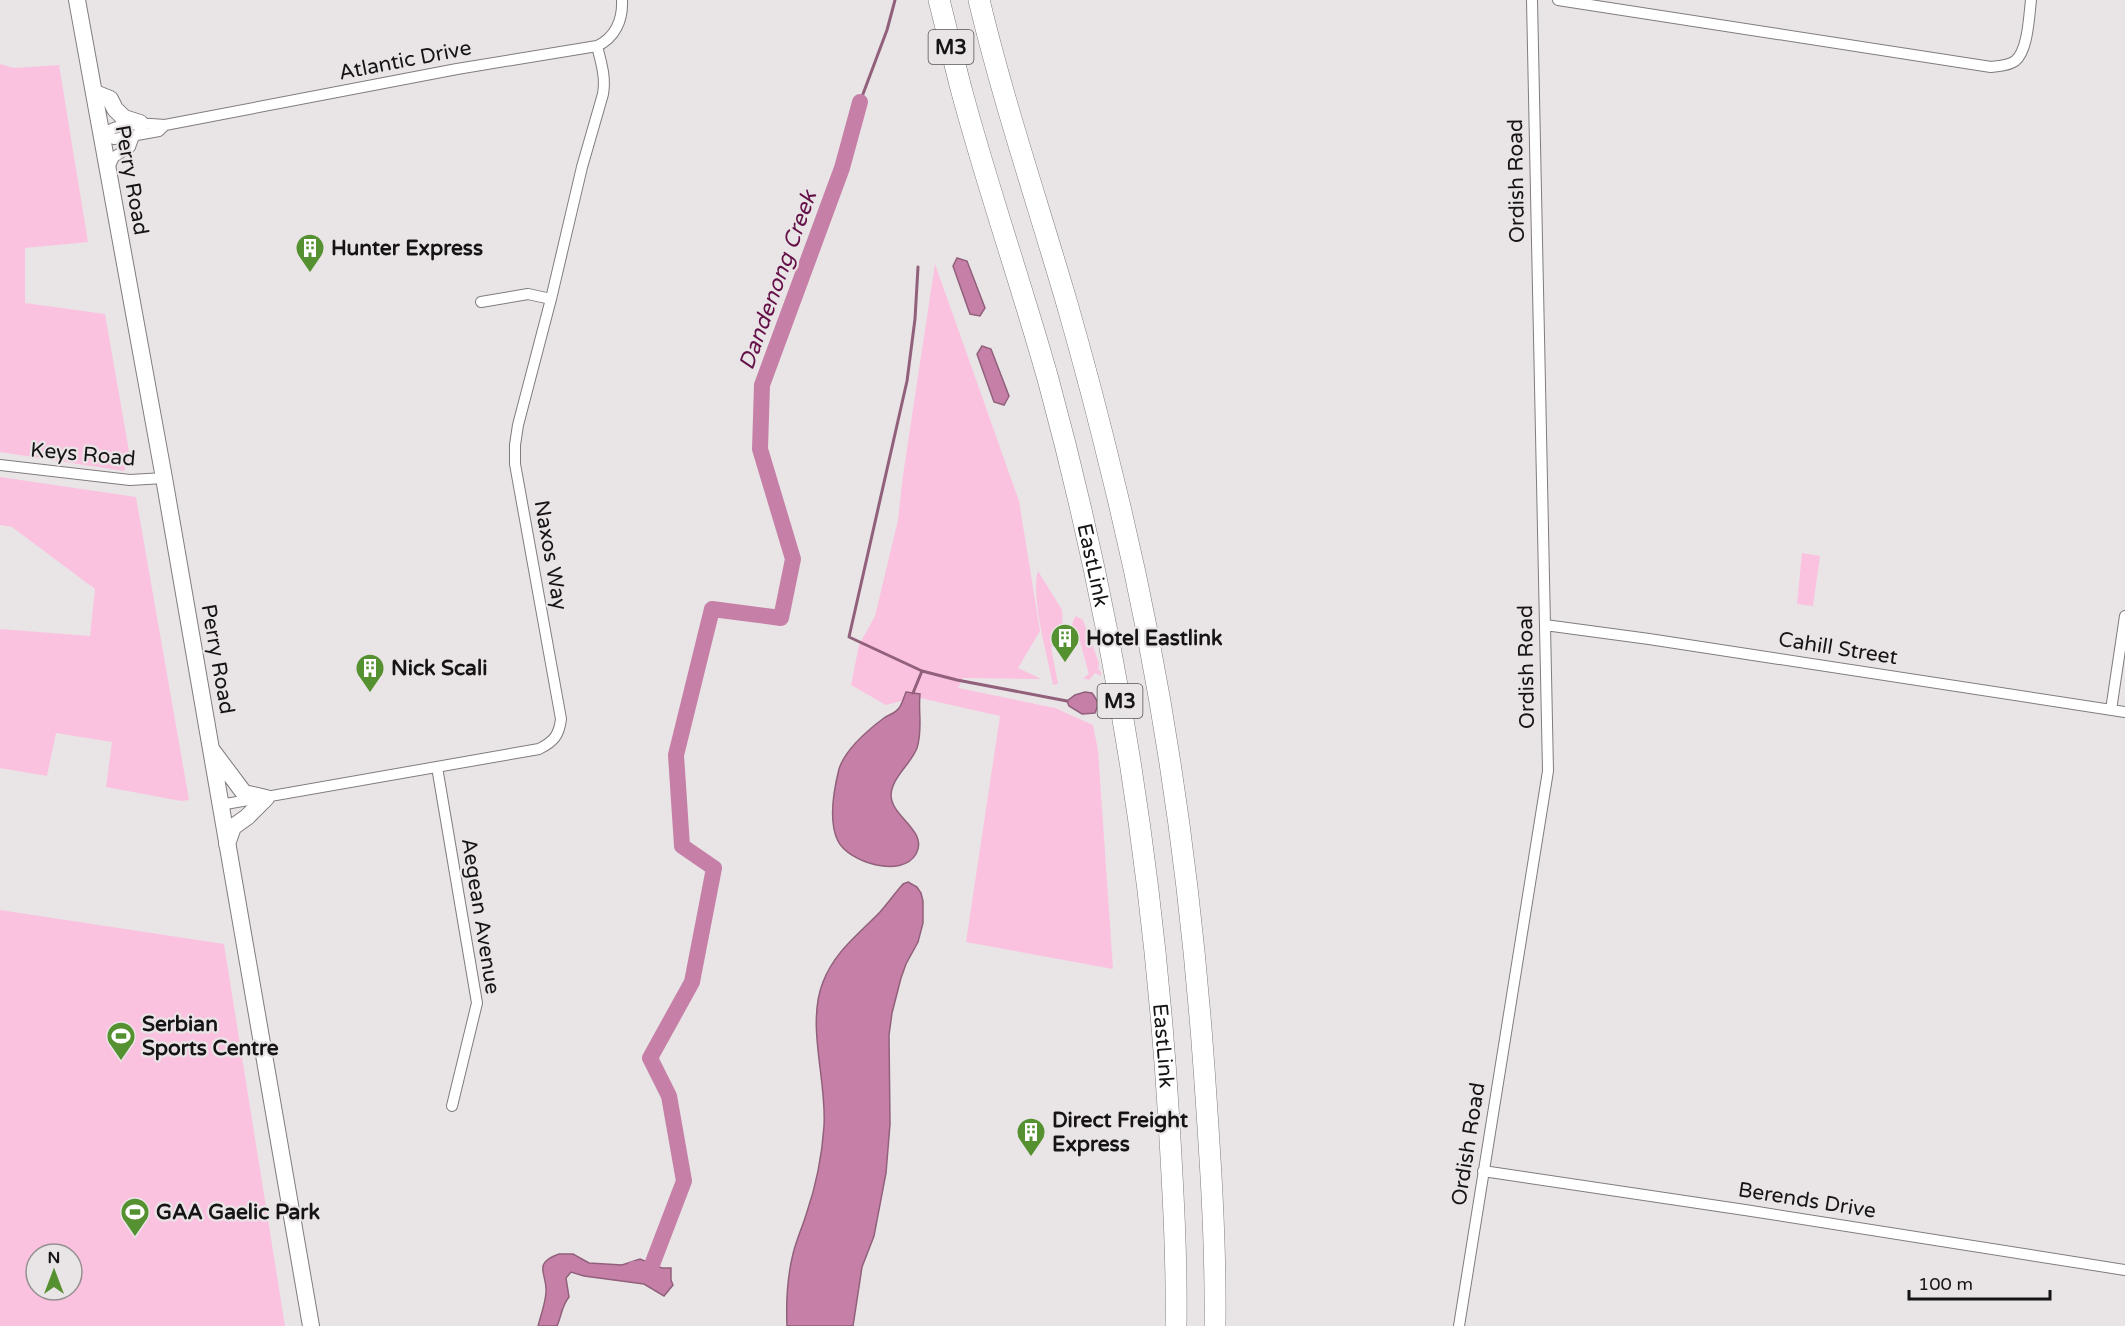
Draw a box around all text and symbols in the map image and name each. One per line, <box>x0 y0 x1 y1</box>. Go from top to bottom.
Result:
road number: M3 <box>928 30 974 64</box>
street label: Atlantic Drive <box>337 35 474 86</box>
street label: Ordish Road <box>1503 119 1530 243</box>
street label: Perry Road <box>110 123 153 237</box>
water label: Dandenong Creek <box>734 186 823 373</box>
building icon: Hunter Express <box>294 232 326 274</box>
place label: Hunter Express <box>331 236 483 261</box>
street label: Keys Road <box>29 437 137 472</box>
street label: Naxos Way <box>529 498 572 612</box>
street label: EastLink <box>1072 521 1114 609</box>
street label: Perry Road <box>196 602 239 716</box>
street label: Ordish Road <box>1513 605 1540 729</box>
building icon: Hotel Eastlink <box>1049 622 1081 664</box>
place label: Hotel Eastlink <box>1086 626 1223 651</box>
street label: Cahill Street <box>1777 627 1899 670</box>
building icon: Nick Scali <box>354 652 386 694</box>
place label: Nick Scali <box>391 656 487 681</box>
road number: M3 <box>1098 684 1142 718</box>
street label: Aegean Avenue <box>456 836 505 996</box>
street label: EastLink <box>1147 1002 1179 1089</box>
place label: Serbian Sports Centre <box>142 1012 279 1061</box>
sports icon: Serbian Sports Centre <box>105 1020 137 1062</box>
street label: Ordish Road <box>1446 1081 1491 1207</box>
place label: Direct Freight Express <box>1052 1108 1188 1157</box>
building icon: Direct Freight Express <box>1015 1116 1047 1158</box>
street label: Berends Drive <box>1736 1177 1878 1224</box>
sports icon: GAA Gaelic Park <box>119 1196 151 1238</box>
place label: GAA Gaelic Park <box>156 1200 320 1225</box>
north arrow <box>24 1242 84 1302</box>
text: N <box>48 1248 60 1268</box>
scale bar <box>1909 1263 2050 1301</box>
text: 100 m <box>1918 1273 1973 1295</box>

